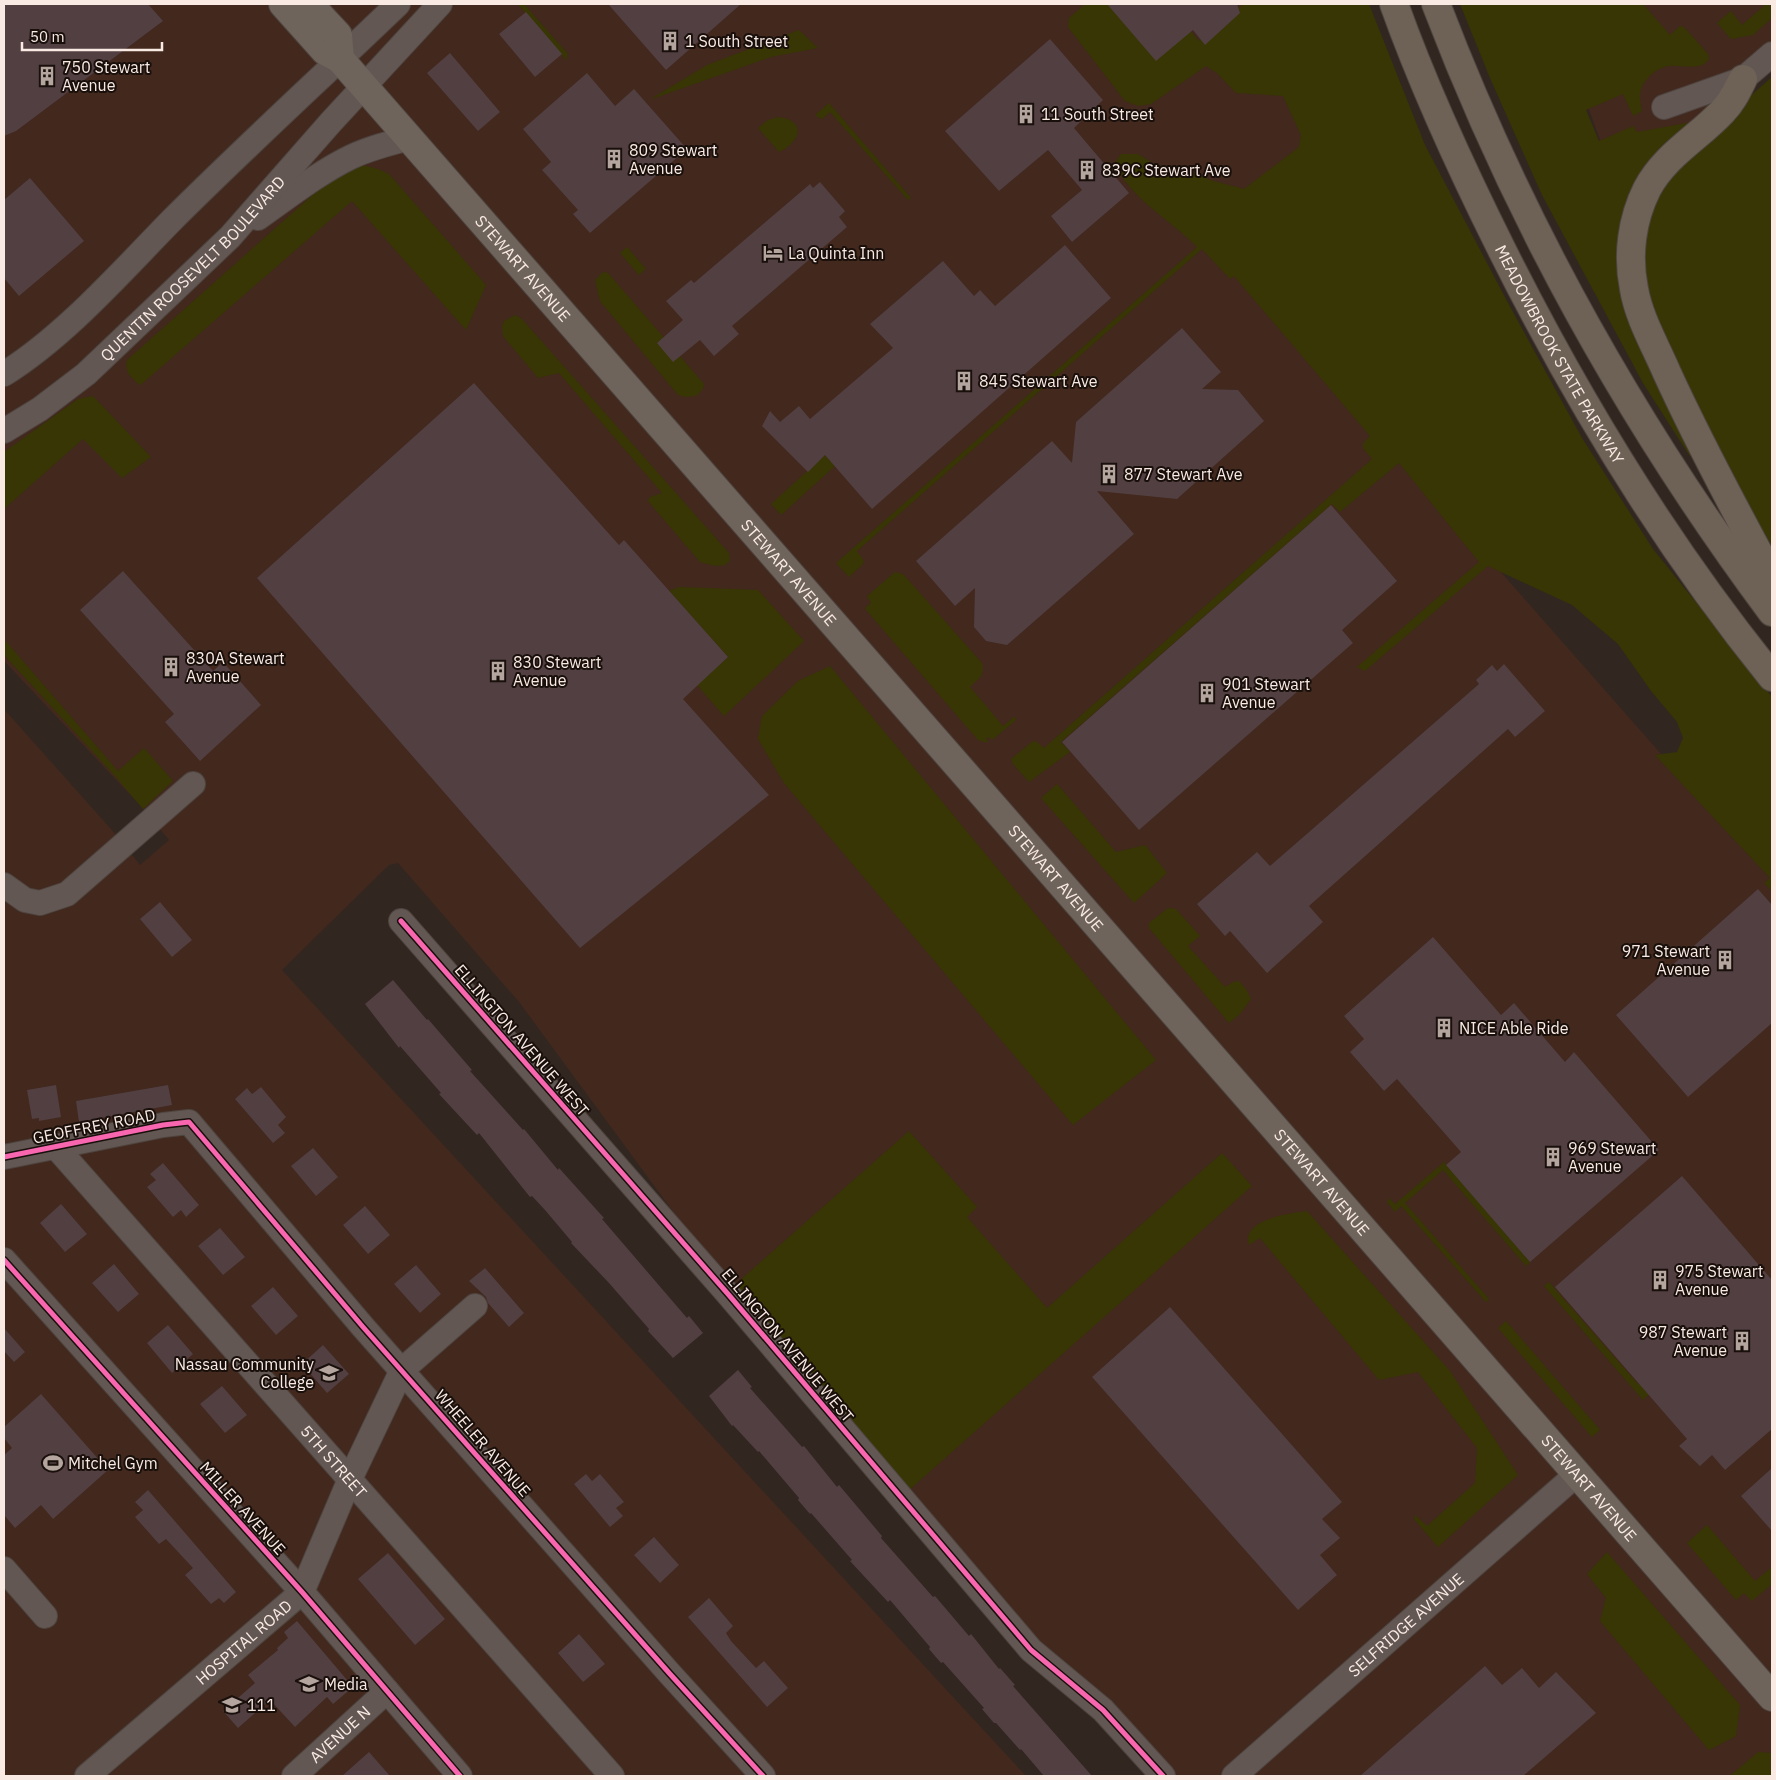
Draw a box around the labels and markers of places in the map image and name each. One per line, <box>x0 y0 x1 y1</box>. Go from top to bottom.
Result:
building icon: 1 South Street <box>659 30 681 52</box>
place label: 1 South Street <box>685 31 788 51</box>
place label: 750 Stewart Avenue <box>62 57 150 95</box>
building icon: 750 Stewart Avenue <box>36 65 58 87</box>
building icon: 11 South Street <box>1015 103 1037 125</box>
place label: 11 South Street <box>1041 104 1154 124</box>
place label: 809 Stewart Avenue <box>629 140 717 178</box>
building icon: 809 Stewart Avenue <box>603 148 625 170</box>
building icon: 839C Stewart Ave <box>1076 159 1098 181</box>
place label: 839C Stewart Ave <box>1102 160 1231 180</box>
hotel icon: La Quinta Inn <box>762 242 784 264</box>
place label: La Quinta Inn <box>788 243 884 263</box>
building icon: 845 Stewart Ave <box>953 370 975 392</box>
place label: 845 Stewart Ave <box>979 371 1098 391</box>
building icon: 877 Stewart Ave <box>1098 463 1120 485</box>
place label: 877 Stewart Ave <box>1124 464 1243 484</box>
place label: 830A Stewart Avenue <box>186 648 285 686</box>
place label: 830 Stewart Avenue <box>513 652 601 690</box>
building icon: 830A Stewart Avenue <box>160 656 182 678</box>
building icon: 830 Stewart Avenue <box>487 660 509 682</box>
place label: 901 Stewart Avenue <box>1222 674 1310 712</box>
building icon: 901 Stewart Avenue <box>1196 682 1218 704</box>
place label: 971 Stewart Avenue <box>1622 941 1710 979</box>
building icon: 971 Stewart Avenue <box>1714 949 1736 971</box>
building icon: NICE Able Ride <box>1433 1017 1455 1039</box>
place label: NICE Able Ride <box>1459 1018 1569 1038</box>
place label: 969 Stewart Avenue <box>1568 1138 1656 1176</box>
building icon: 969 Stewart Avenue <box>1542 1146 1564 1168</box>
place label: 975 Stewart Avenue <box>1675 1261 1763 1299</box>
building icon: 975 Stewart Avenue <box>1649 1269 1671 1291</box>
place label: 987 Stewart Avenue <box>1639 1322 1727 1360</box>
building icon: 987 Stewart Avenue <box>1731 1330 1753 1352</box>
place label: Nassau Community College <box>175 1354 314 1392</box>
school or university icon: Nassau Community College <box>318 1362 340 1384</box>
sports icon: Mitchel Gym <box>42 1452 64 1474</box>
place label: Mitchel Gym <box>68 1453 158 1473</box>
school or university icon: Media <box>298 1673 320 1695</box>
place label: Media <box>324 1674 368 1694</box>
school or university icon: 111 <box>221 1694 243 1716</box>
place label: 111 <box>247 1695 276 1715</box>

